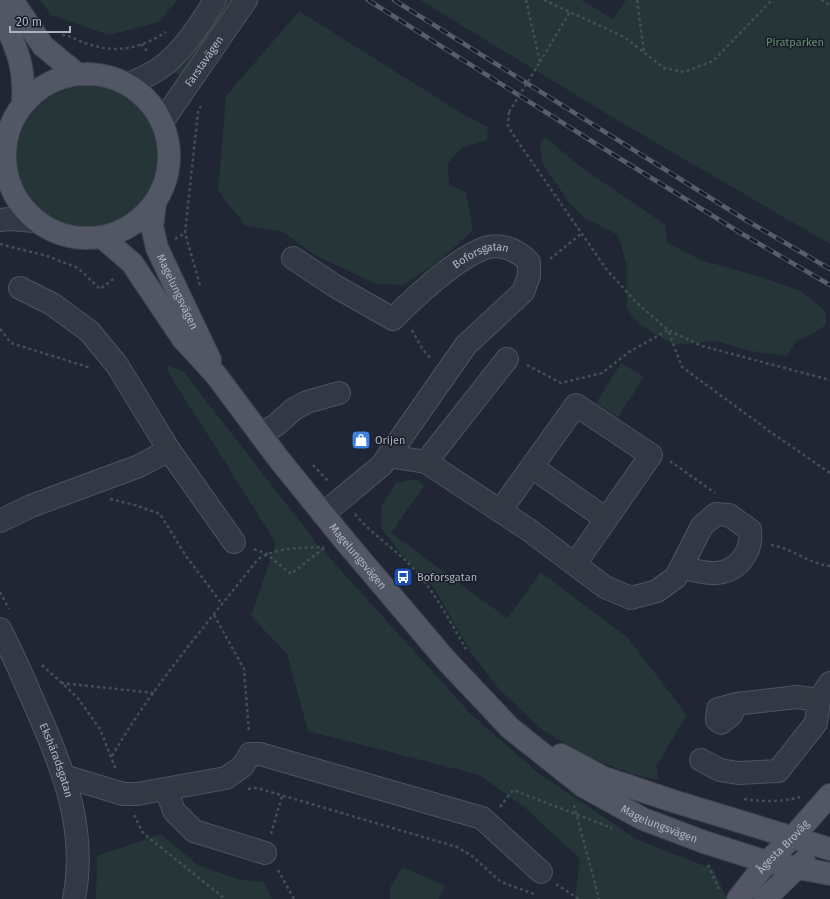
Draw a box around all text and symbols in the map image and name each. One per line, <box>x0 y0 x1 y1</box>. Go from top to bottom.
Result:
scale bar <box>10 8 70 34</box>
text: 20 m <box>16 15 42 29</box>
street label: Farstavägen <box>182 33 226 89</box>
park label: Piratparken <box>766 36 824 49</box>
street label: Boforsgatan <box>450 240 510 271</box>
street label: Magelungsvägen <box>154 252 201 331</box>
shop icon: Orijen <box>350 429 372 451</box>
place label: Orijen <box>375 434 405 447</box>
street label: Magelungsvägen <box>327 521 389 592</box>
bus stop icon: Boforsgatan <box>392 566 414 588</box>
place label: Boforsgatan <box>417 571 477 584</box>
street label: Ekshäradsgatan <box>37 721 76 799</box>
street label: Magelungsvägen <box>619 802 699 845</box>
street label: Ågesta Broväg <box>753 817 812 876</box>

